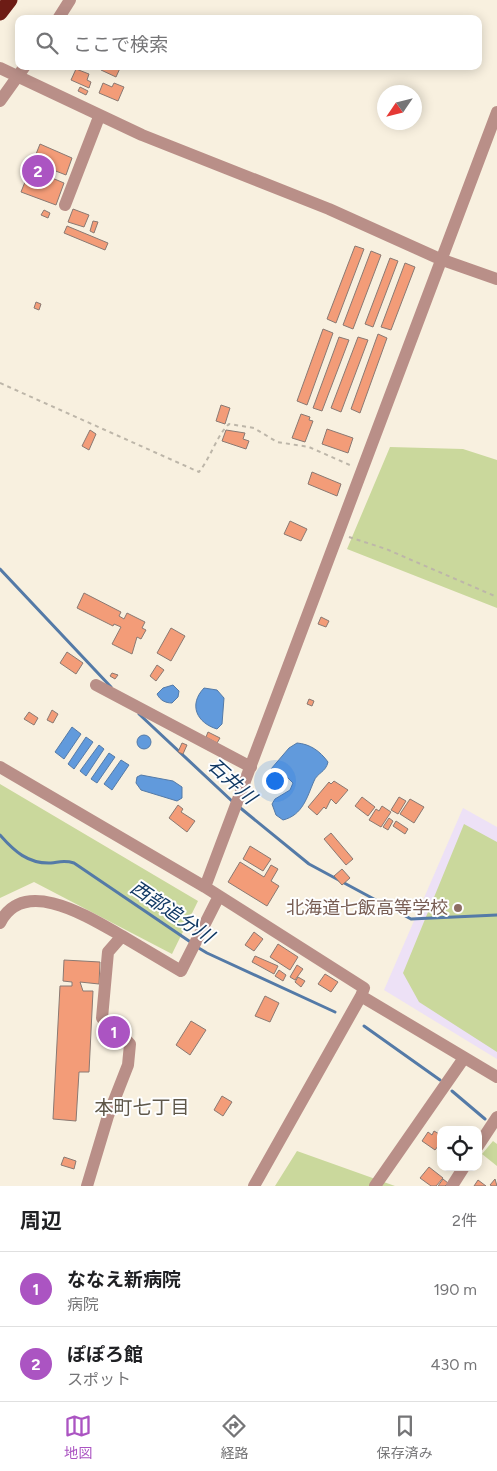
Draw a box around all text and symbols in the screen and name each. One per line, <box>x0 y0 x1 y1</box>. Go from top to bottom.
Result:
search box <box>15 15 482 70</box>
icon: search <box>33 29 61 57</box>
text: ここで検索 <box>73 33 168 56</box>
north arrow <box>377 85 422 130</box>
pin: 2 <box>22 152 54 190</box>
water label: 石井川 <box>203 753 262 810</box>
your location <box>262 768 288 794</box>
water label: 西部追分川 <box>126 876 219 949</box>
place label: 北海道七飯高等学校 <box>286 897 448 919</box>
marker: 北海道七飯高等学校 <box>452 902 464 914</box>
pin: 1 <box>98 1013 130 1051</box>
district label: 本町七丁目 <box>94 1096 190 1119</box>
map controls <box>437 1126 482 1171</box>
button: locate <box>437 1126 482 1171</box>
text: 周辺 <box>20 1208 62 1233</box>
text: 2件 <box>452 1211 477 1230</box>
text: ななえ新病院 <box>67 1268 181 1291</box>
text: 1 <box>33 1280 39 1299</box>
text: 190 m <box>434 1280 477 1299</box>
text: 病院 <box>67 1295 99 1314</box>
text: ぽぽろ館 <box>67 1343 143 1366</box>
text: 2 <box>31 1355 41 1374</box>
text: 430 m <box>431 1355 477 1374</box>
text: スポット <box>67 1370 131 1389</box>
tab: 地図 <box>64 1412 92 1462</box>
tab: 経路 <box>220 1412 248 1462</box>
tab: 保存済み <box>377 1412 433 1462</box>

